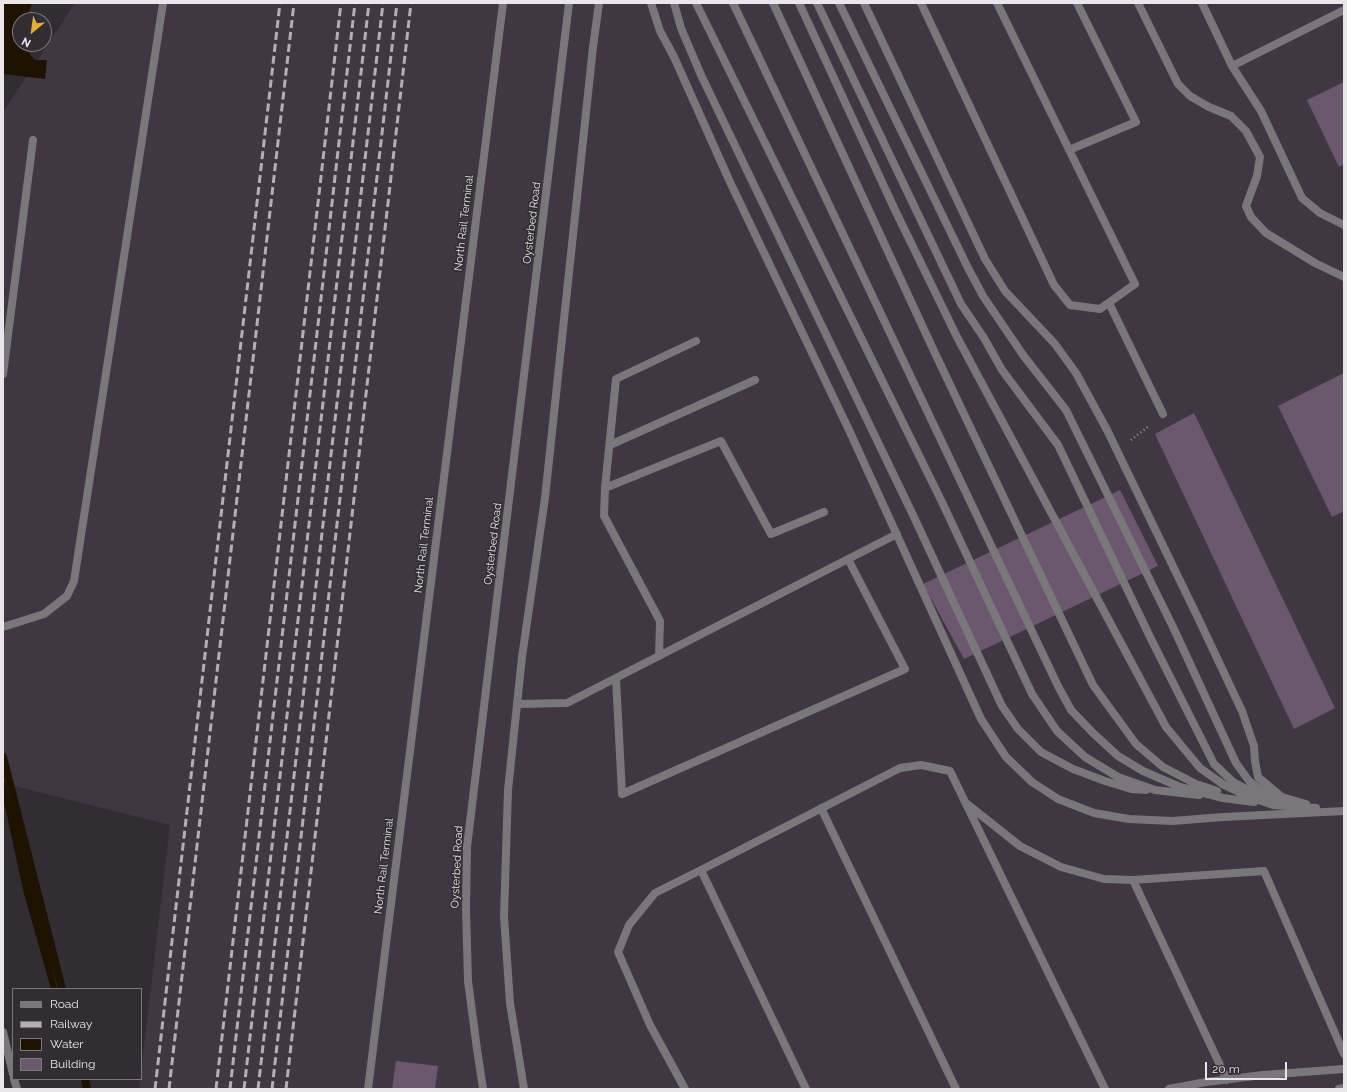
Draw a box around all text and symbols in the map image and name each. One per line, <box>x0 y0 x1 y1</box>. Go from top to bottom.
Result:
north arrow <box>12 12 52 52</box>
text: N <box>20 34 33 50</box>
street label: North Rail Terminal <box>452 174 476 272</box>
street label: Oysterbed Road <box>520 181 544 265</box>
street label: North Rail Terminal <box>412 496 436 594</box>
street label: Oysterbed Road <box>481 502 505 586</box>
street label: North Rail Terminal <box>372 817 396 915</box>
street label: Oysterbed Road <box>448 825 466 909</box>
legend <box>12 988 142 1080</box>
text: Road <box>50 997 79 1011</box>
text: Railway <box>50 1017 92 1031</box>
text: Water <box>50 1037 84 1051</box>
scale bar <box>1207 1054 1289 1080</box>
text: Building <box>50 1057 96 1071</box>
text: 20 m <box>1212 1062 1240 1076</box>

